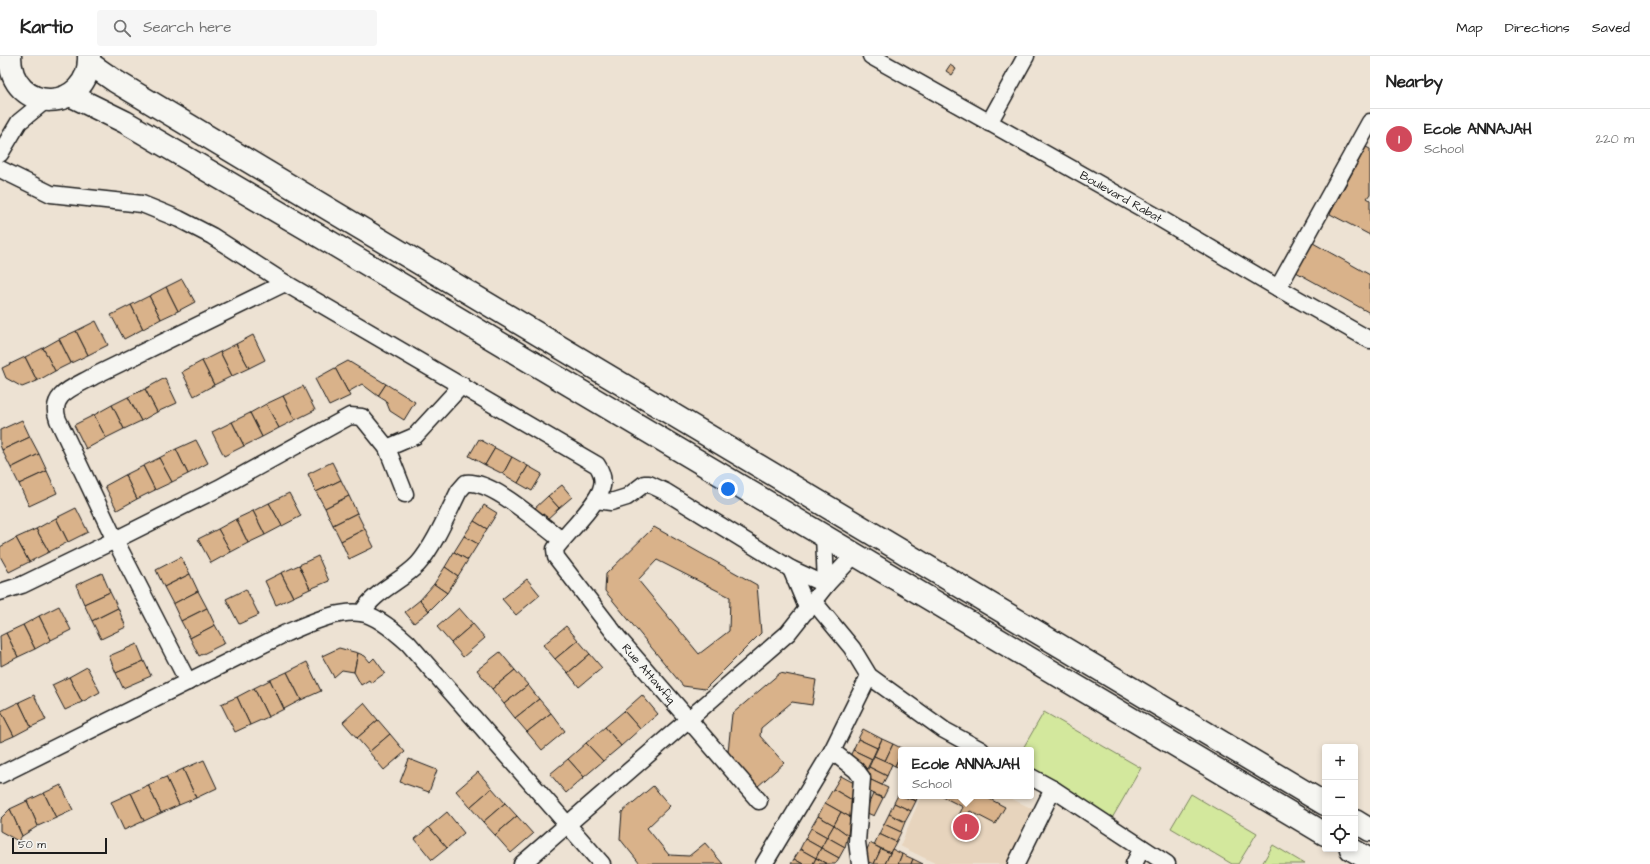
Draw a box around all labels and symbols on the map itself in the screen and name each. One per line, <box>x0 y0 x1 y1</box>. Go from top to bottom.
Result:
street label: Boulevard Rabat <box>1077 167 1166 227</box>
your location <box>718 479 738 499</box>
street label: Rue Attawfiq <box>618 640 680 707</box>
pin: 1 <box>953 812 979 842</box>
scale bar <box>12 836 107 855</box>

